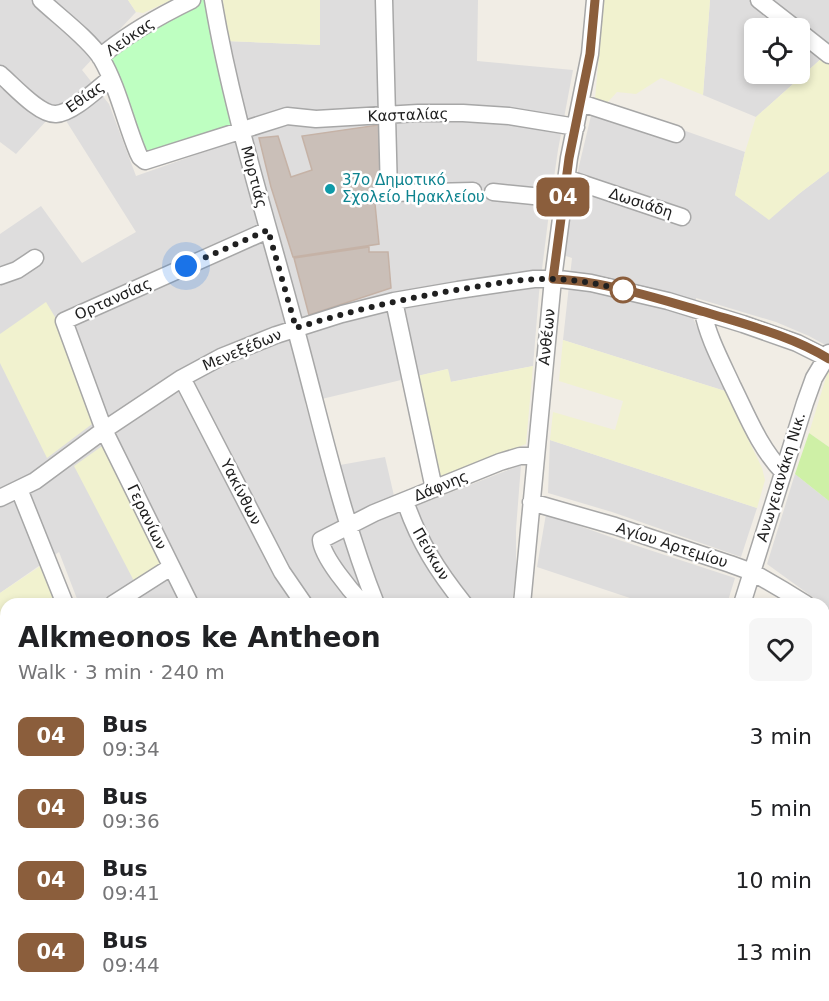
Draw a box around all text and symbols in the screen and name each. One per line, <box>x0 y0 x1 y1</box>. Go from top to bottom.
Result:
street label: Λεύκας <box>102 14 158 60</box>
map controls <box>744 18 810 84</box>
button: locate <box>744 18 810 84</box>
street label: Εθίας <box>62 77 108 117</box>
street label: Κασταλίας <box>367 105 449 125</box>
street label: Μυρτιάς <box>237 144 271 210</box>
place label: 37ο Δημοτικό Σχολείο Ηρακλείου <box>342 171 485 206</box>
line badge: 04 <box>536 178 590 216</box>
marker: 37ο Δημοτικό Σχολείο Ηρακλείου <box>323 182 337 196</box>
street label: Δωσιάδη <box>607 184 675 222</box>
text: 04 <box>548 185 578 209</box>
your location <box>171 251 201 281</box>
street label: Ορτανσίας <box>72 274 154 324</box>
unlabelled marker <box>610 277 636 303</box>
street label: Ανθέων <box>535 308 559 366</box>
street label: Μενεξέδων <box>200 325 284 375</box>
street label: Ανωγειανάκη Νικ. <box>753 410 809 544</box>
street label: Υακίνθων <box>216 455 265 528</box>
street label: Δάφνης <box>411 467 471 505</box>
street label: Γερανίων <box>124 481 170 553</box>
street label: Αγίου Αρτεμίου <box>614 518 730 572</box>
street label: Πεύκων <box>409 524 453 584</box>
button: heart <box>749 618 812 681</box>
text: Alkmeonos ke Antheon <box>18 621 381 654</box>
text: Walk · 3 min · 240 m <box>18 660 225 684</box>
text: Bus <box>102 712 148 737</box>
text: 04 <box>36 724 66 748</box>
text: 3 min <box>750 724 812 749</box>
text: 09:34 <box>102 737 160 761</box>
text: Bus <box>102 784 148 809</box>
text: 04 <box>36 796 66 820</box>
text: 5 min <box>750 796 812 821</box>
text: 09:36 <box>102 809 160 833</box>
text: Bus <box>102 856 148 881</box>
text: 04 <box>36 868 66 892</box>
text: 10 min <box>736 868 812 893</box>
text: 09:41 <box>102 881 160 905</box>
text: Bus <box>102 928 148 953</box>
text: 04 <box>36 940 66 964</box>
text: 13 min <box>736 940 812 965</box>
text: 09:44 <box>102 953 160 977</box>

